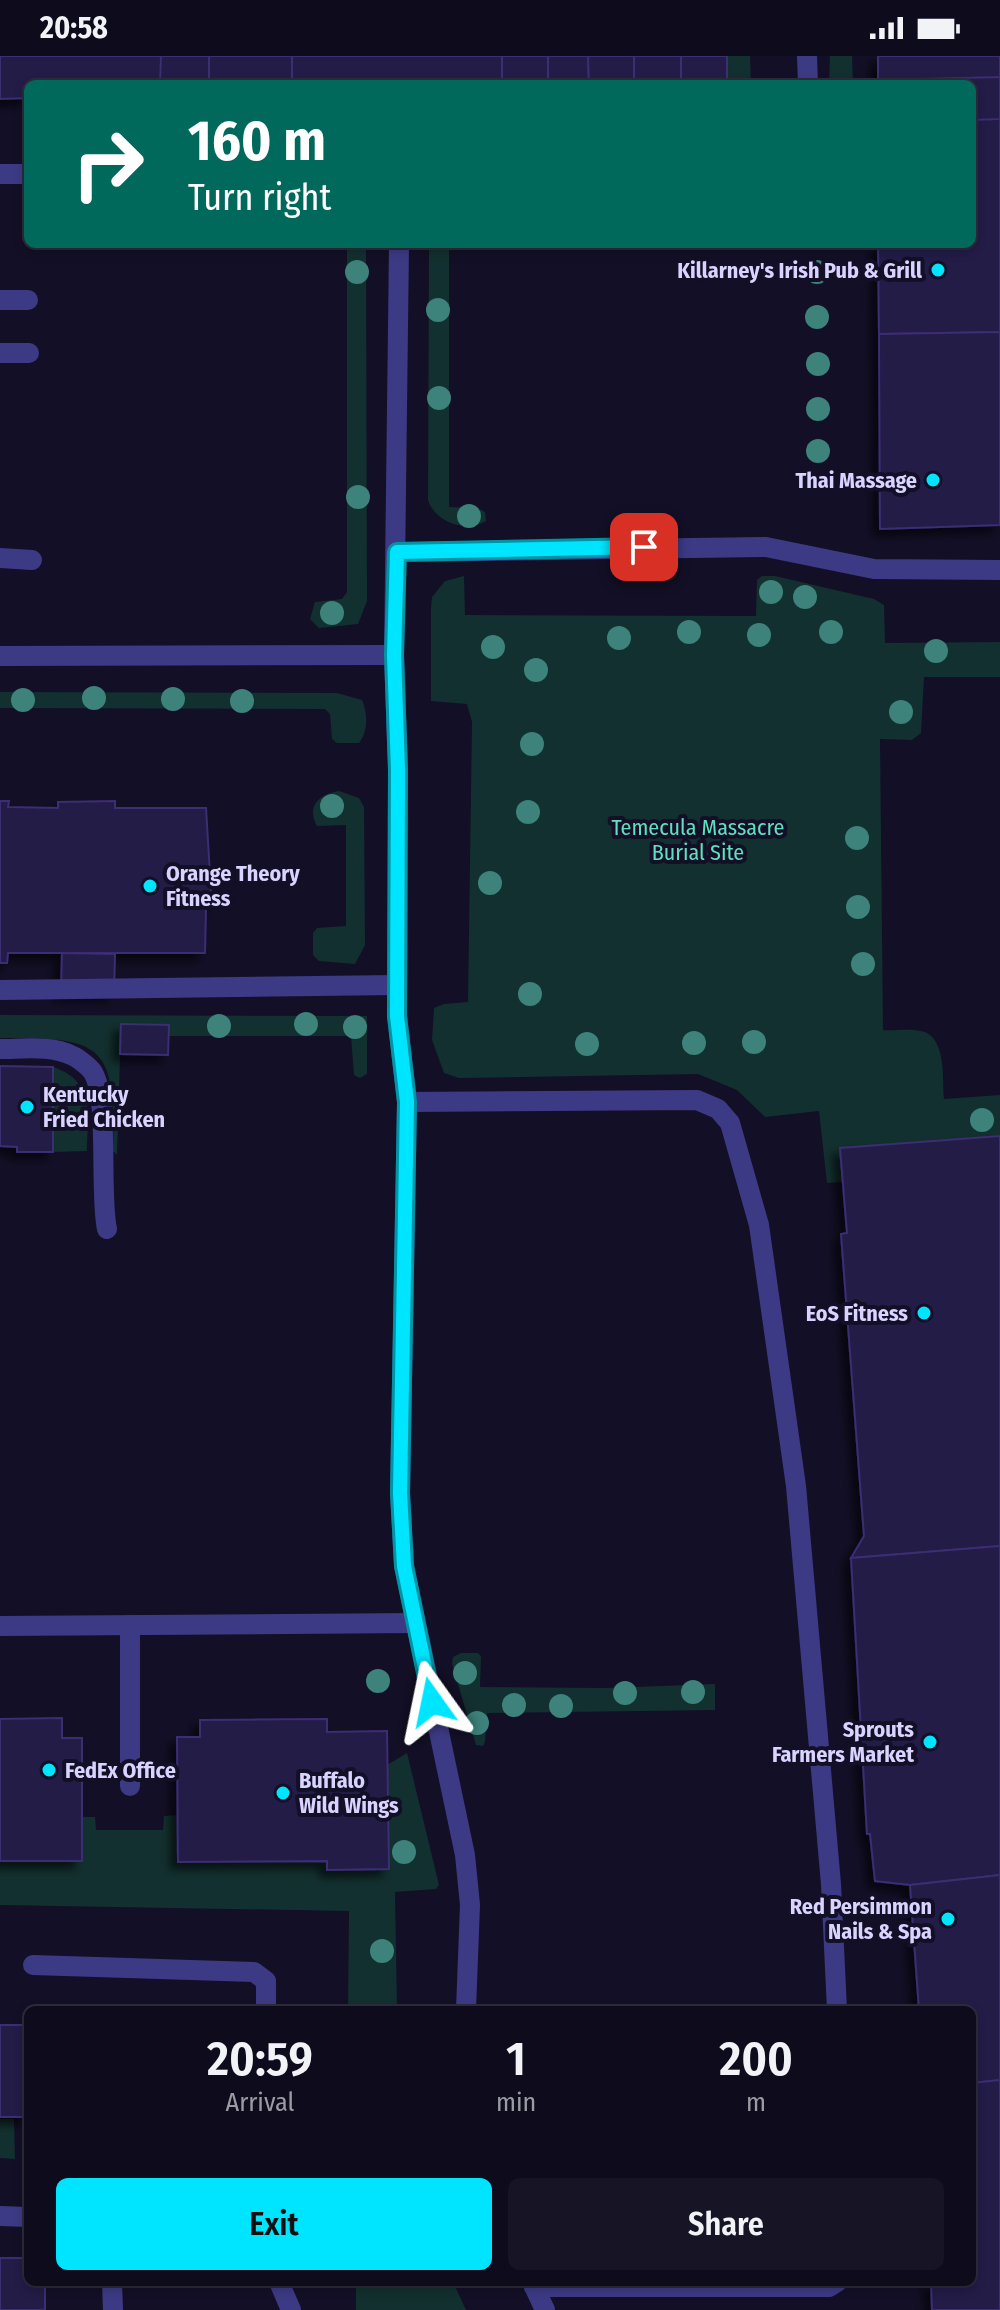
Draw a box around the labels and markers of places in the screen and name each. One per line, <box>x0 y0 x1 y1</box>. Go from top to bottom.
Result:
place label: Killarney's Irish Pub & Grill <box>677 257 923 284</box>
marker: Killarney's Irish Pub & Grill <box>929 261 947 279</box>
place label: Thai Massage <box>795 467 917 494</box>
marker: Thai Massage <box>924 471 942 489</box>
pin <box>610 513 678 581</box>
place label: Orange Theory Fitness <box>166 860 300 912</box>
marker: Orange Theory Fitness <box>141 877 159 895</box>
place label: Kentucky Fried Chicken <box>43 1081 165 1133</box>
marker: Kentucky Fried Chicken <box>18 1098 36 1116</box>
place label: EoS Fitness <box>806 1300 908 1327</box>
marker: EoS Fitness <box>915 1304 933 1322</box>
place label: Sprouts Farmers Market <box>772 1716 914 1768</box>
marker: Sprouts Farmers Market <box>921 1733 939 1751</box>
place label: FedEx Office <box>65 1757 176 1784</box>
marker: FedEx Office <box>40 1761 58 1779</box>
place label: Buffalo Wild Wings <box>299 1767 399 1819</box>
marker: Buffalo Wild Wings <box>274 1784 292 1802</box>
place label: Red Persimmon Nails & Spa <box>790 1893 932 1945</box>
marker: Red Persimmon Nails & Spa <box>939 1910 957 1928</box>

